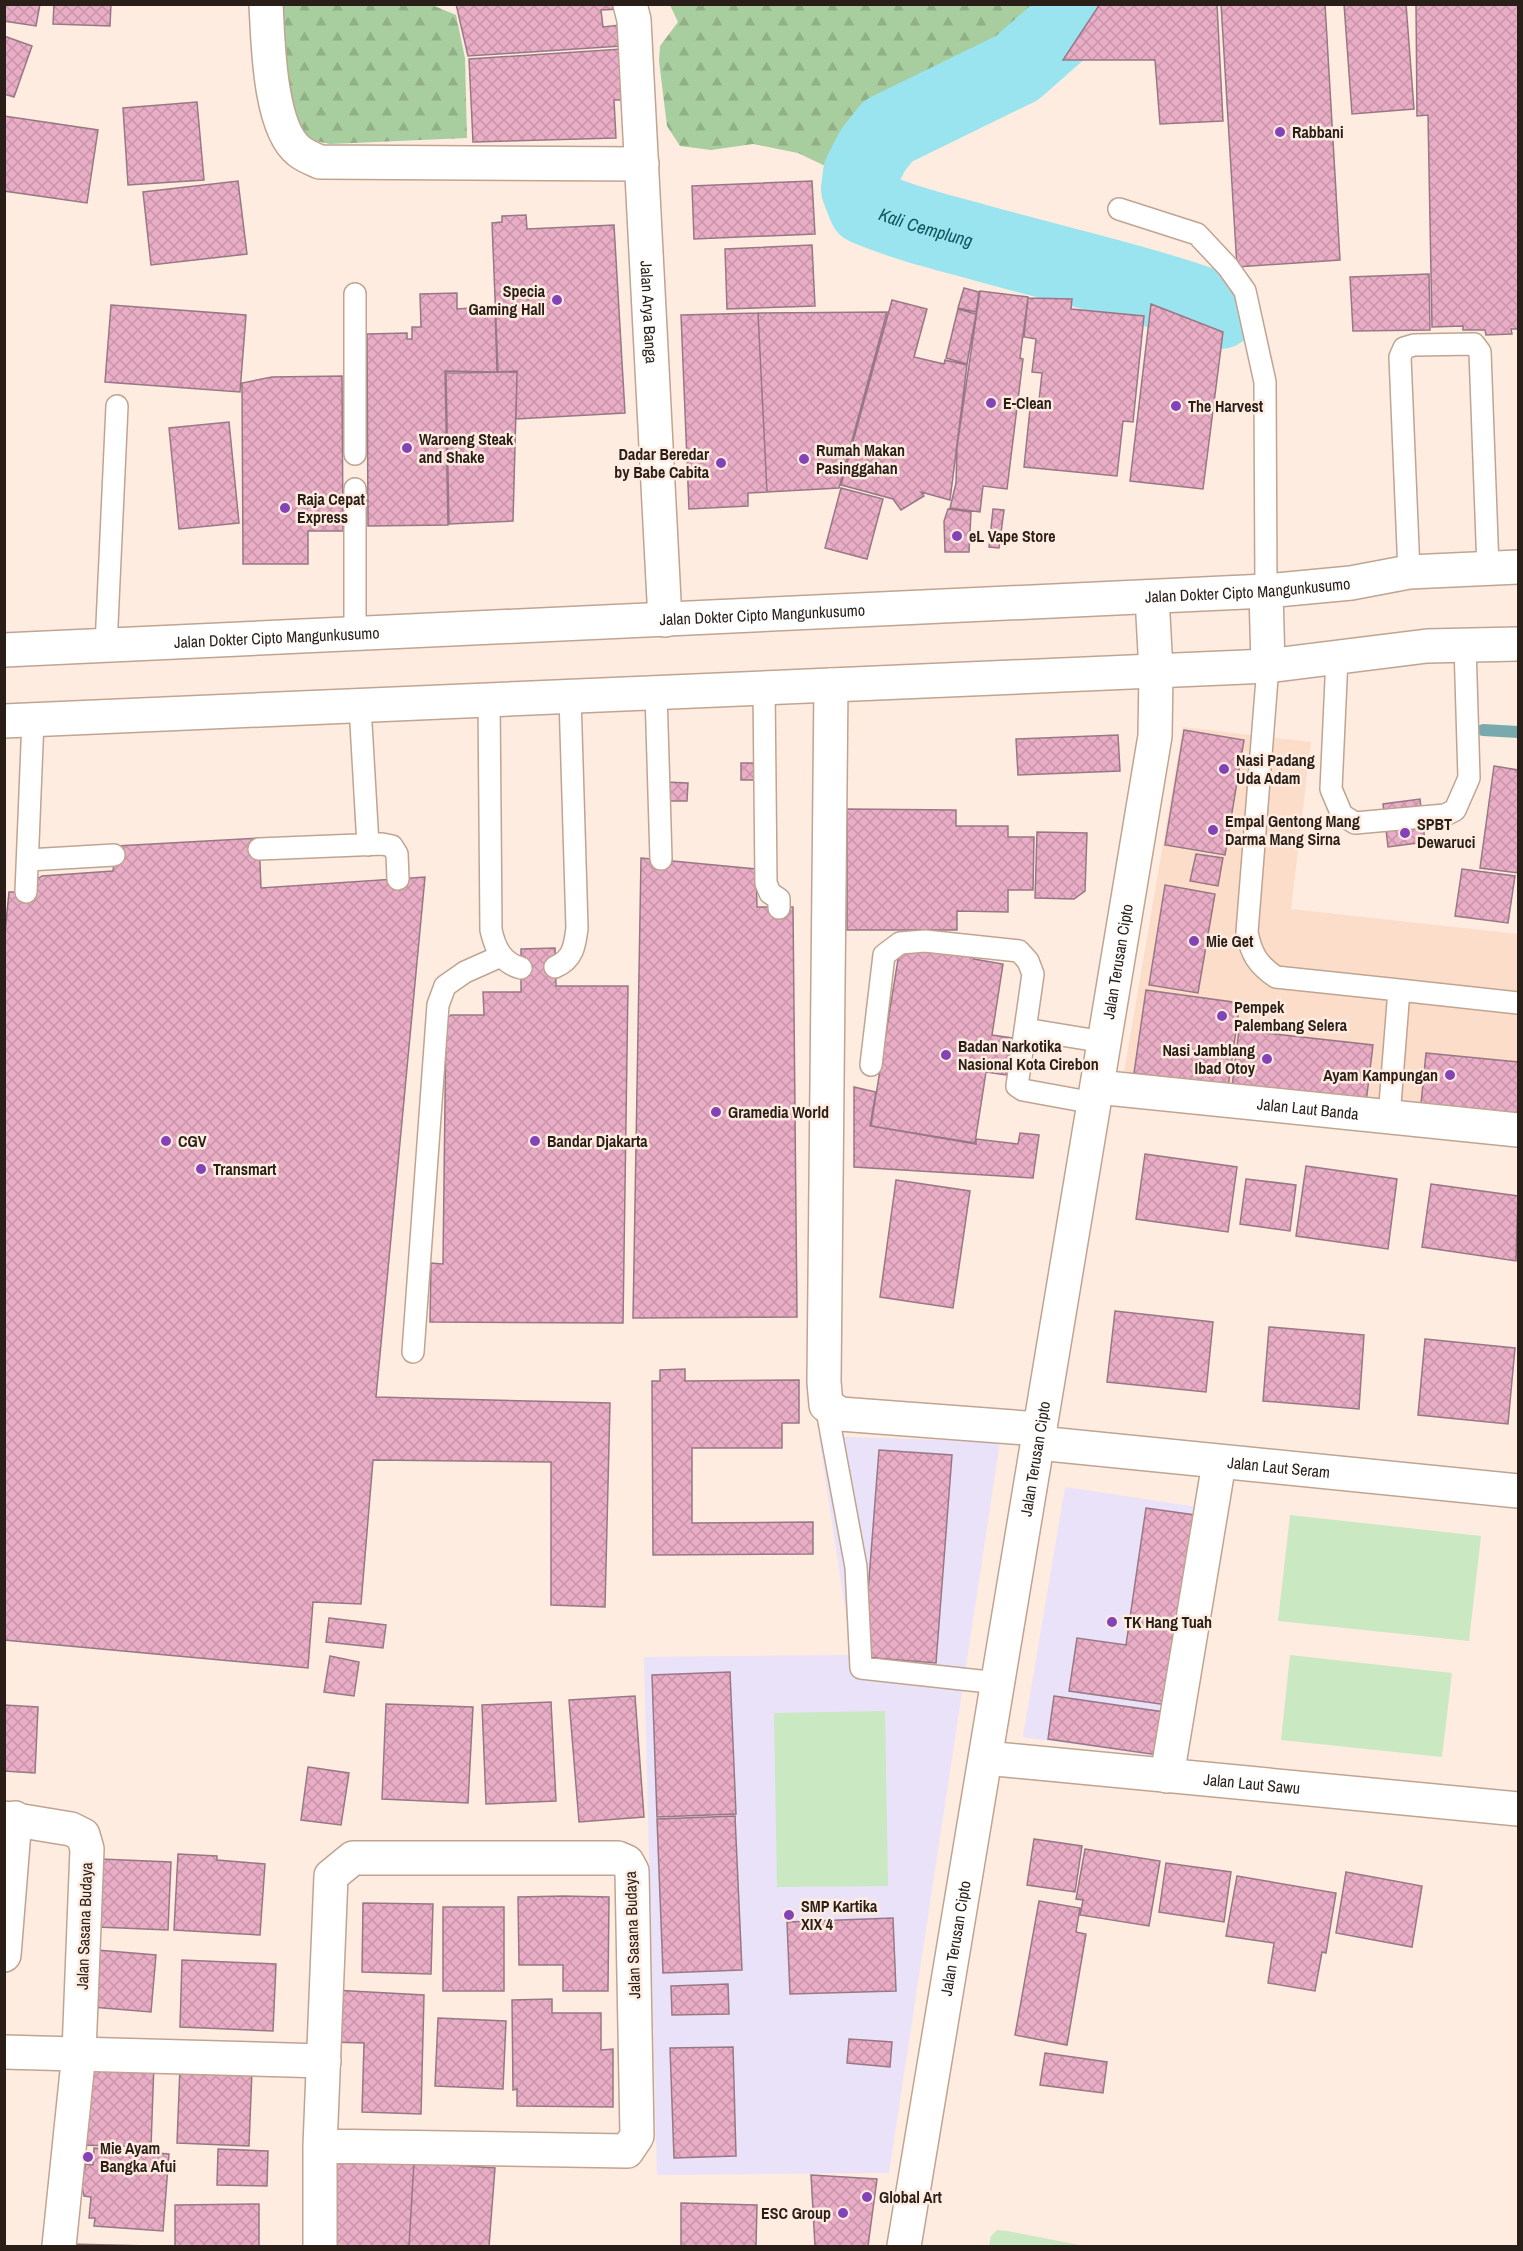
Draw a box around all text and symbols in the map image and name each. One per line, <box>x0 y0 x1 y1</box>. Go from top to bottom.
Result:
place label: Rabbani <box>1292 121 1344 143</box>
marker: Rabbani <box>1273 125 1287 139</box>
water label: Kali Cemplung <box>875 201 976 253</box>
street label: Jalan Arya Banga <box>635 260 663 365</box>
place label: Specia Gaming Hall <box>468 280 546 320</box>
marker: Specia Gaming Hall <box>550 293 564 307</box>
place label: E-Clean <box>1003 392 1052 414</box>
place label: The Harvest <box>1188 395 1264 417</box>
marker: E-Clean <box>984 396 998 410</box>
marker: The Harvest <box>1169 399 1183 413</box>
place label: Waroeng Steak and Shake <box>419 428 514 468</box>
place label: Rumah Makan Pasinggahan <box>816 439 905 479</box>
marker: Waroeng Steak and Shake <box>400 441 414 455</box>
place label: Dadar Beredar by Babe Cabita <box>614 443 710 483</box>
marker: Rumah Makan Pasinggahan <box>797 452 811 466</box>
marker: Dadar Beredar by Babe Cabita <box>714 456 728 470</box>
place label: Raja Cepat Express <box>297 488 365 528</box>
marker: Raja Cepat Express <box>278 501 292 515</box>
place label: eL Vape Store <box>969 525 1056 547</box>
marker: eL Vape Store <box>950 529 964 543</box>
street label: Jalan Dokter Cipto Mangunkusumo <box>1144 572 1351 608</box>
street label: Jalan Dokter Cipto Mangunkusumo <box>659 599 865 630</box>
street label: Jalan Dokter Cipto Mangunkusumo <box>173 621 380 653</box>
place label: Nasi Padang Uda Adam <box>1236 749 1315 789</box>
marker: Nasi Padang Uda Adam <box>1217 762 1231 776</box>
place label: Empal Gentong Mang Darma Mang Sirna <box>1225 810 1360 850</box>
place label: SPBT Dewaruci <box>1417 813 1475 853</box>
marker: Empal Gentong Mang Darma Mang Sirna <box>1206 823 1220 837</box>
marker: SPBT Dewaruci <box>1398 826 1412 840</box>
street label: Jalan Terusan Cipto <box>1097 902 1138 1021</box>
place label: Mie Get <box>1206 930 1254 952</box>
marker: Mie Get <box>1187 934 1201 948</box>
place label: Pempek Palembang Selera <box>1234 996 1348 1036</box>
marker: Pempek Palembang Selera <box>1215 1009 1229 1023</box>
place label: Badan Narkotika Nasional Kota Cirebon <box>958 1035 1099 1075</box>
place label: Nasi Jamblang Ibad Otoy <box>1162 1039 1256 1079</box>
marker: Badan Narkotika Nasional Kota Cirebon <box>939 1048 953 1062</box>
marker: Nasi Jamblang Ibad Otoy <box>1260 1052 1274 1066</box>
place label: Ayam Kampungan <box>1323 1064 1438 1086</box>
marker: Ayam Kampungan <box>1443 1068 1457 1082</box>
street label: Jalan Laut Banda <box>1256 1092 1361 1125</box>
place label: Gramedia World <box>728 1101 829 1123</box>
marker: Gramedia World <box>709 1105 723 1119</box>
place label: CGV <box>178 1130 207 1152</box>
place label: Bandar Djakarta <box>547 1130 648 1152</box>
marker: CGV <box>159 1134 173 1148</box>
marker: Bandar Djakarta <box>528 1134 542 1148</box>
place label: Transmart <box>213 1158 277 1180</box>
marker: Transmart <box>194 1162 208 1176</box>
street label: Jalan Terusan Cipto <box>1014 1400 1055 1518</box>
street label: Jalan Laut Seram <box>1227 1451 1331 1483</box>
place label: TK Hang Tuah <box>1124 1611 1212 1633</box>
marker: TK Hang Tuah <box>1105 1615 1119 1629</box>
street label: Jalan Laut Sawu <box>1202 1768 1301 1799</box>
street label: Jalan Sasana Budaya <box>71 1861 97 1990</box>
street label: Jalan Sasana Budaya <box>619 1870 645 1999</box>
street label: Jalan Terusan Cipto <box>935 1879 976 1998</box>
place label: SMP Kartika XIX 4 <box>801 1895 878 1935</box>
marker: SMP Kartika XIX 4 <box>782 1908 796 1922</box>
place label: Mie Ayam Bangka Afui <box>100 2137 176 2177</box>
marker: Mie Ayam Bangka Afui <box>81 2150 95 2164</box>
place label: Global Art <box>879 2186 943 2208</box>
marker: Global Art <box>860 2190 874 2204</box>
place label: ESC Group <box>761 2202 831 2224</box>
marker: ESC Group <box>836 2206 850 2220</box>

